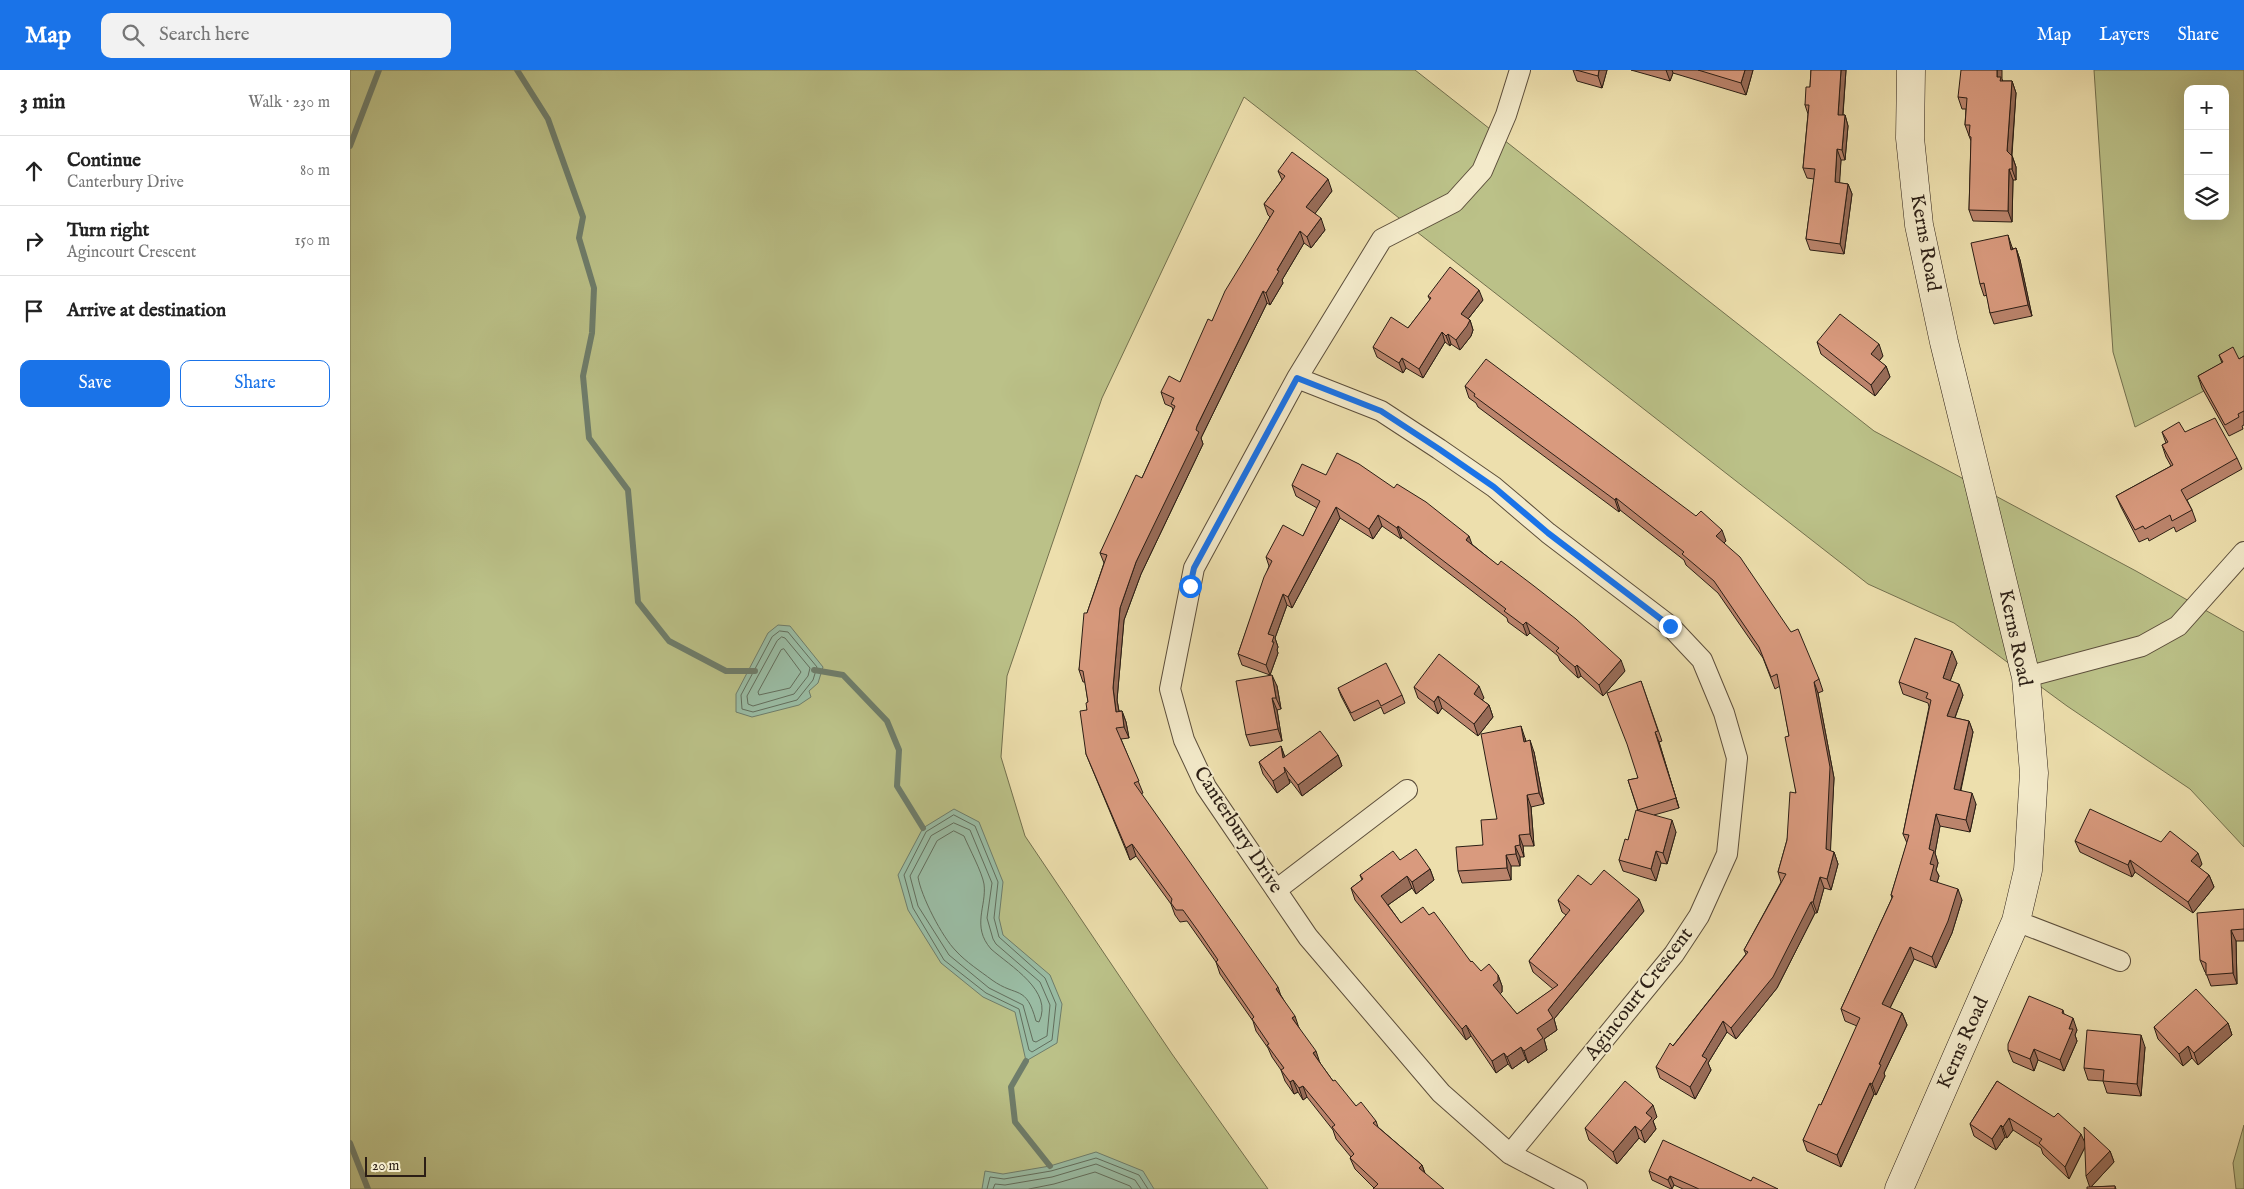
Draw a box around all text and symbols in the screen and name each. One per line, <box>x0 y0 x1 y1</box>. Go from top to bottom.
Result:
search box <box>101 13 451 58</box>
text: Map <box>25 20 71 51</box>
icon: search <box>119 21 147 49</box>
text: Search here <box>159 23 250 47</box>
text: Map <box>2037 24 2071 47</box>
text: Layers <box>2099 24 2150 47</box>
text: Share <box>2178 24 2219 47</box>
map controls <box>2184 85 2229 220</box>
button: + <box>2184 85 2229 130</box>
text: 3 min <box>20 89 65 116</box>
text: Walk · 230 m <box>248 93 330 113</box>
button: − <box>2184 130 2229 175</box>
text: Continue <box>67 149 141 173</box>
icon: ahead <box>20 157 48 185</box>
text: 80 m <box>300 161 330 181</box>
text: Canterbury Drive <box>67 173 184 193</box>
button: layers <box>2184 175 2229 220</box>
street label: Kerns Road <box>1904 192 1946 294</box>
text: Turn right <box>67 219 149 243</box>
icon: right <box>20 227 48 255</box>
text: 150 m <box>295 231 330 251</box>
text: Agincourt Crescent <box>67 243 196 263</box>
icon: arrive <box>20 297 48 325</box>
text: Arrive at destination <box>67 299 226 323</box>
button: Save <box>20 360 170 407</box>
button: Share <box>180 360 330 407</box>
route start <box>1179 575 1202 598</box>
street label: Kerns Road <box>1993 587 2038 689</box>
route end <box>1659 615 1682 638</box>
street label: Canterbury Drive <box>1188 762 1288 898</box>
street label: Agincourt Crescent <box>1579 923 1699 1066</box>
street label: Kerns Road <box>1932 993 1995 1093</box>
scale bar <box>365 1154 426 1177</box>
text: 20 m <box>372 1157 399 1175</box>

